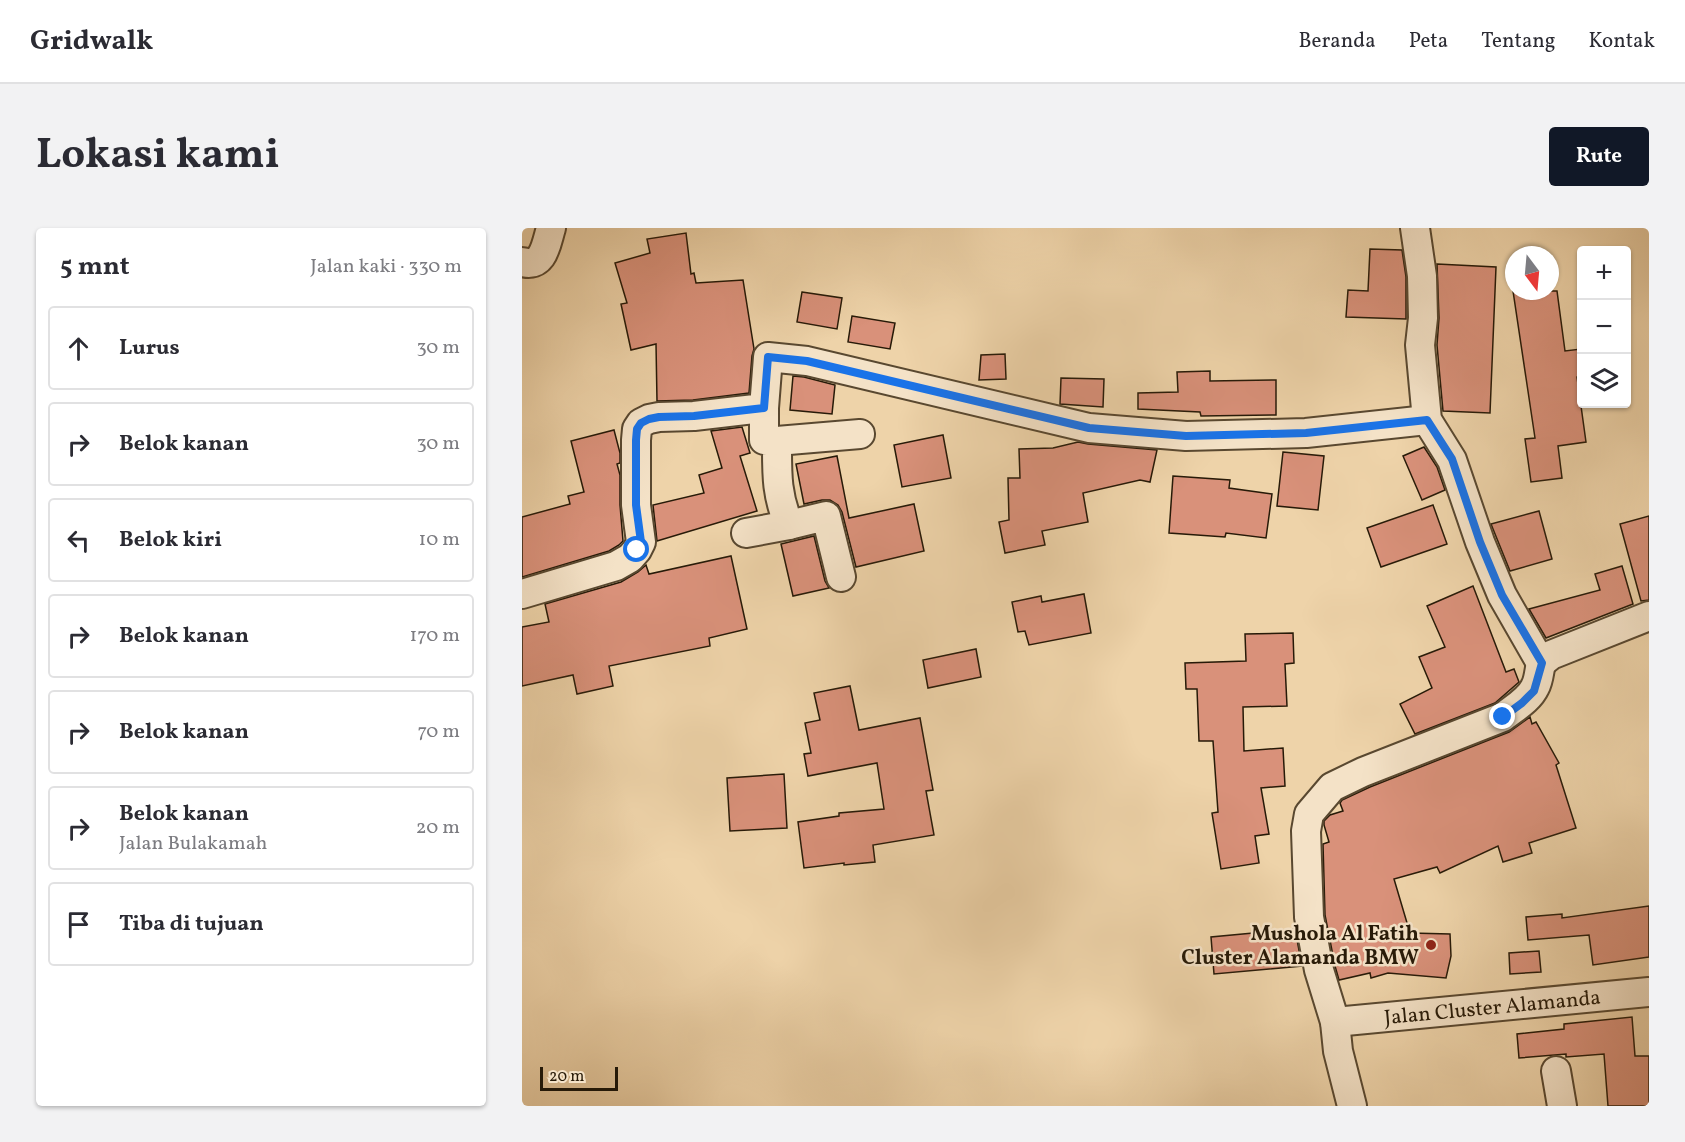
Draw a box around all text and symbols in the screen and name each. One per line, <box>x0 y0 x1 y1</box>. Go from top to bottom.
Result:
text: Gridwalk <box>30 22 153 61</box>
text: Beranda <box>1298 27 1376 56</box>
text: Peta <box>1409 27 1448 56</box>
text: Tentang <box>1481 27 1556 56</box>
text: Kontak <box>1589 27 1655 56</box>
text: Lokasi kami <box>36 127 280 186</box>
button: Rute <box>1549 127 1649 186</box>
north arrow <box>1505 246 1559 300</box>
map controls <box>1577 246 1631 408</box>
button: + <box>1577 246 1631 300</box>
text: 5 mnt <box>60 249 130 285</box>
text: Jalan kaki · 330 m <box>310 253 462 281</box>
button: − <box>1577 300 1631 354</box>
icon: ahead <box>62 332 95 365</box>
text: Lurus <box>119 333 180 364</box>
text: 30 m <box>416 334 460 362</box>
button: layers <box>1577 354 1631 408</box>
icon: right <box>62 428 95 461</box>
text: Belok kanan <box>119 429 249 460</box>
text: 30 m <box>416 430 460 458</box>
icon: left <box>62 524 95 557</box>
text: Belok kiri <box>119 525 222 556</box>
text: 10 m <box>419 526 460 554</box>
route start <box>623 536 649 562</box>
icon: right <box>62 620 95 653</box>
text: Belok kanan <box>119 621 249 652</box>
text: 170 m <box>410 622 460 650</box>
route end <box>1489 703 1515 729</box>
icon: right <box>62 716 95 749</box>
text: Belok kanan <box>119 717 249 748</box>
text: 70 m <box>417 718 460 746</box>
text: Belok kanan <box>119 799 249 830</box>
icon: right <box>62 812 95 845</box>
text: 20 m <box>416 814 460 842</box>
text: Jalan Bulakamah <box>119 830 268 858</box>
icon: arrive <box>62 908 95 941</box>
text: Tiba di tujuan <box>119 909 264 940</box>
place label: Mushola Al Fatih Cluster Alamanda BMW <box>1181 920 1419 973</box>
marker: Mushola Al Fatih Cluster Alamanda BMW <box>1424 938 1438 952</box>
street label: Jalan Cluster Alamanda <box>1383 984 1602 1033</box>
scale bar <box>540 1064 618 1092</box>
text: 20 m <box>549 1066 584 1088</box>

